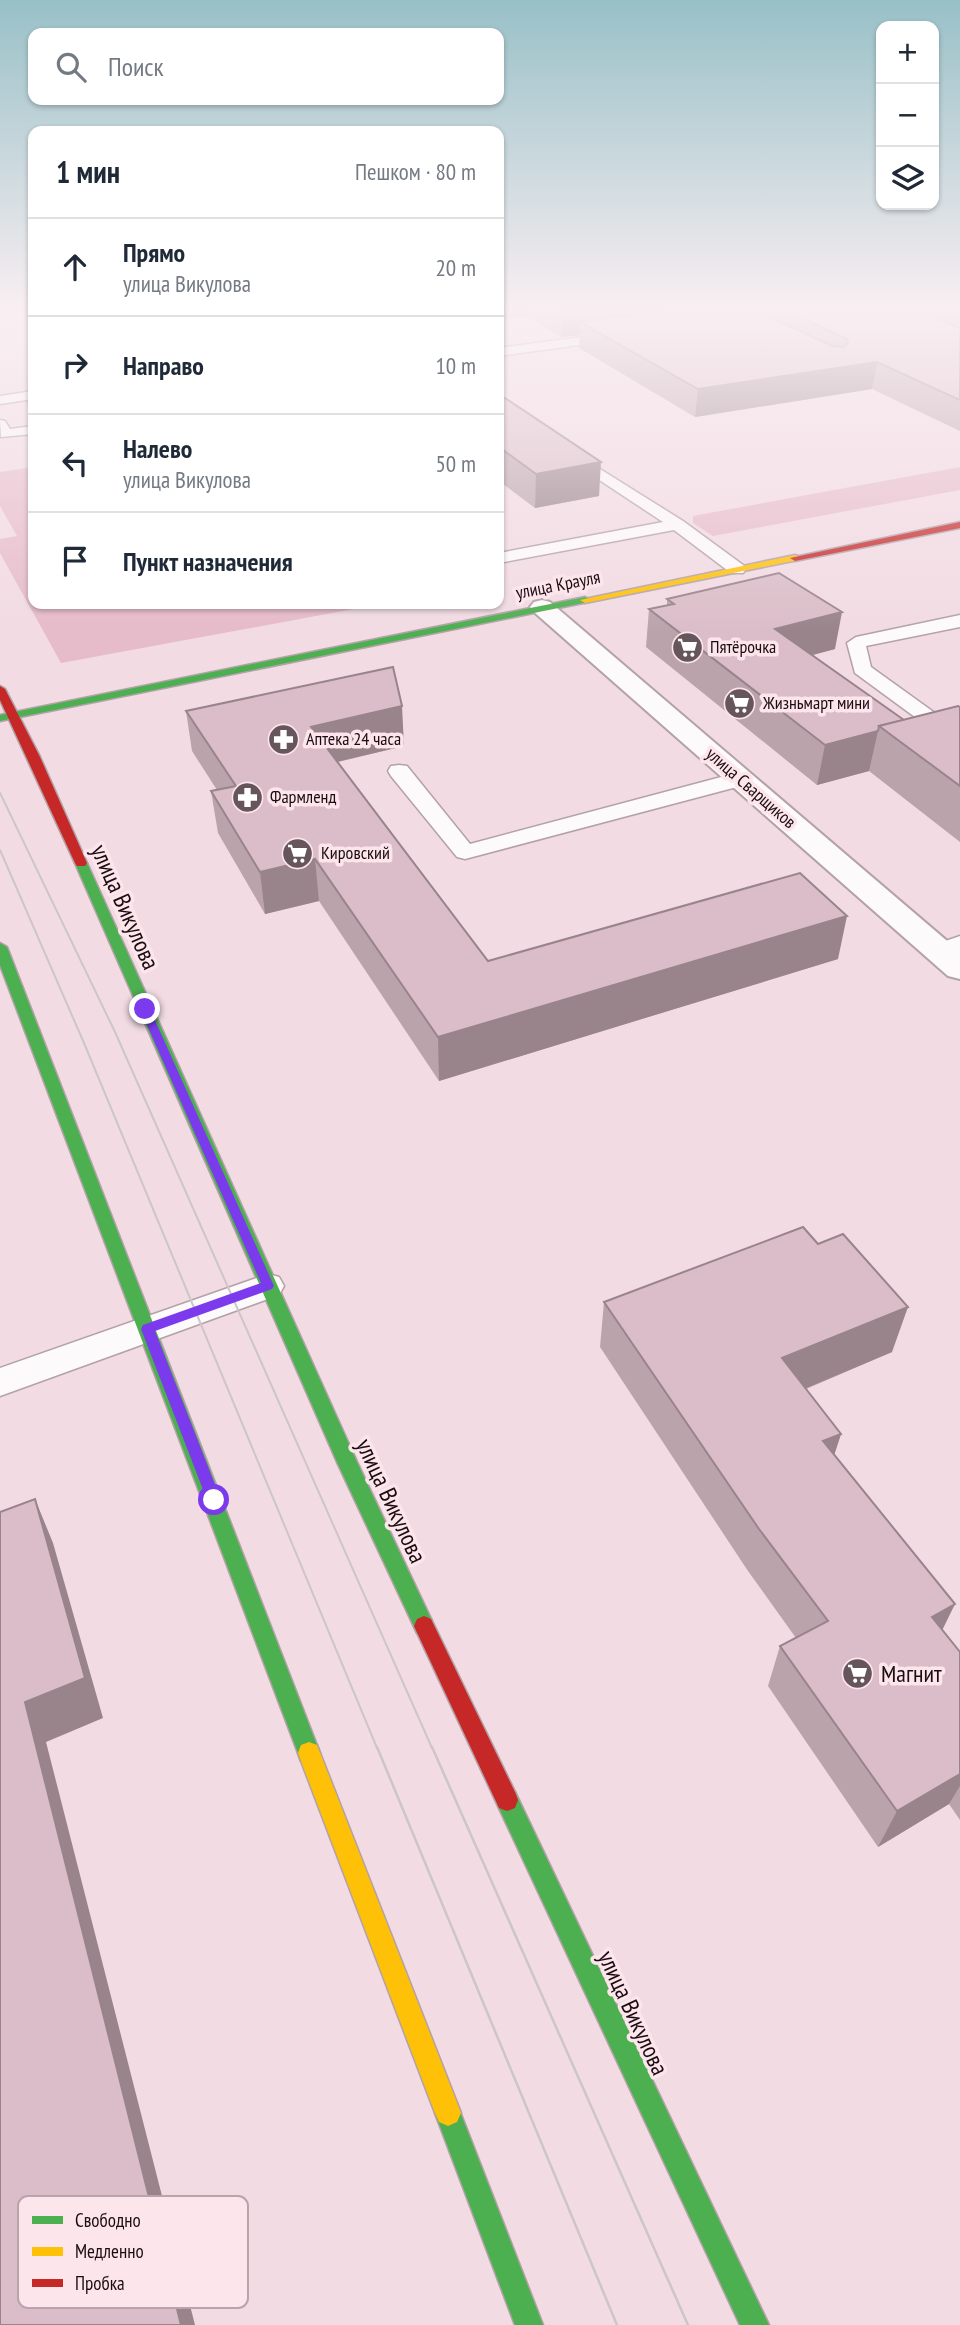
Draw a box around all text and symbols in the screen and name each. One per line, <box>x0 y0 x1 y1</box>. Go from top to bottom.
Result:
map controls <box>876 21 939 210</box>
button: + <box>876 21 939 84</box>
search box <box>28 28 504 105</box>
icon: search <box>52 48 90 86</box>
text: Поиск <box>108 50 164 83</box>
button: − <box>876 84 939 147</box>
button: layers <box>876 147 939 210</box>
text: 1 мин <box>56 152 120 191</box>
text: Пешком · 80 m <box>355 157 476 186</box>
text: Прямо <box>123 236 185 269</box>
icon: ahead <box>56 248 94 286</box>
text: 20 m <box>435 253 476 282</box>
text: улица Викулова <box>123 269 251 298</box>
icon: right <box>56 346 94 384</box>
text: Направо <box>123 349 204 382</box>
text: 10 m <box>435 351 476 380</box>
text: Налево <box>123 432 192 465</box>
icon: left <box>56 444 94 482</box>
text: 50 m <box>435 449 476 478</box>
text: улица Викулова <box>123 465 251 494</box>
icon: arrive <box>56 542 94 580</box>
text: Пункт назначения <box>123 545 293 578</box>
street label: улица Крауля <box>514 565 602 604</box>
supermarket icon: Пятёрочка <box>670 630 704 664</box>
place label: Пятёрочка <box>710 635 776 658</box>
supermarket icon: Жизньмарт мини <box>723 686 757 720</box>
place label: Жизньмарт мини <box>762 691 870 714</box>
pharmacy icon: Аптека 24 часа <box>266 722 300 756</box>
place label: Аптека 24 часа <box>306 727 401 750</box>
street label: улица Сварщиков <box>702 742 801 833</box>
pharmacy icon: Фармленд <box>230 780 264 814</box>
place label: Фармленд <box>270 785 336 808</box>
supermarket icon: Кировский <box>281 836 315 870</box>
street label: улица Викулова <box>84 839 167 974</box>
place label: Кировский <box>321 841 390 864</box>
route end <box>129 993 160 1024</box>
street label: улица Викулова <box>349 1434 434 1568</box>
route start <box>198 1484 229 1515</box>
supermarket icon: Магнит <box>841 1657 875 1691</box>
place label: Магнит <box>881 1658 942 1689</box>
street label: улица Викулова <box>591 1946 676 2080</box>
legend <box>18 2196 248 2308</box>
text: Свободно <box>75 2208 141 2232</box>
text: Медленно <box>75 2239 144 2263</box>
text: Пробка <box>75 2271 125 2295</box>

